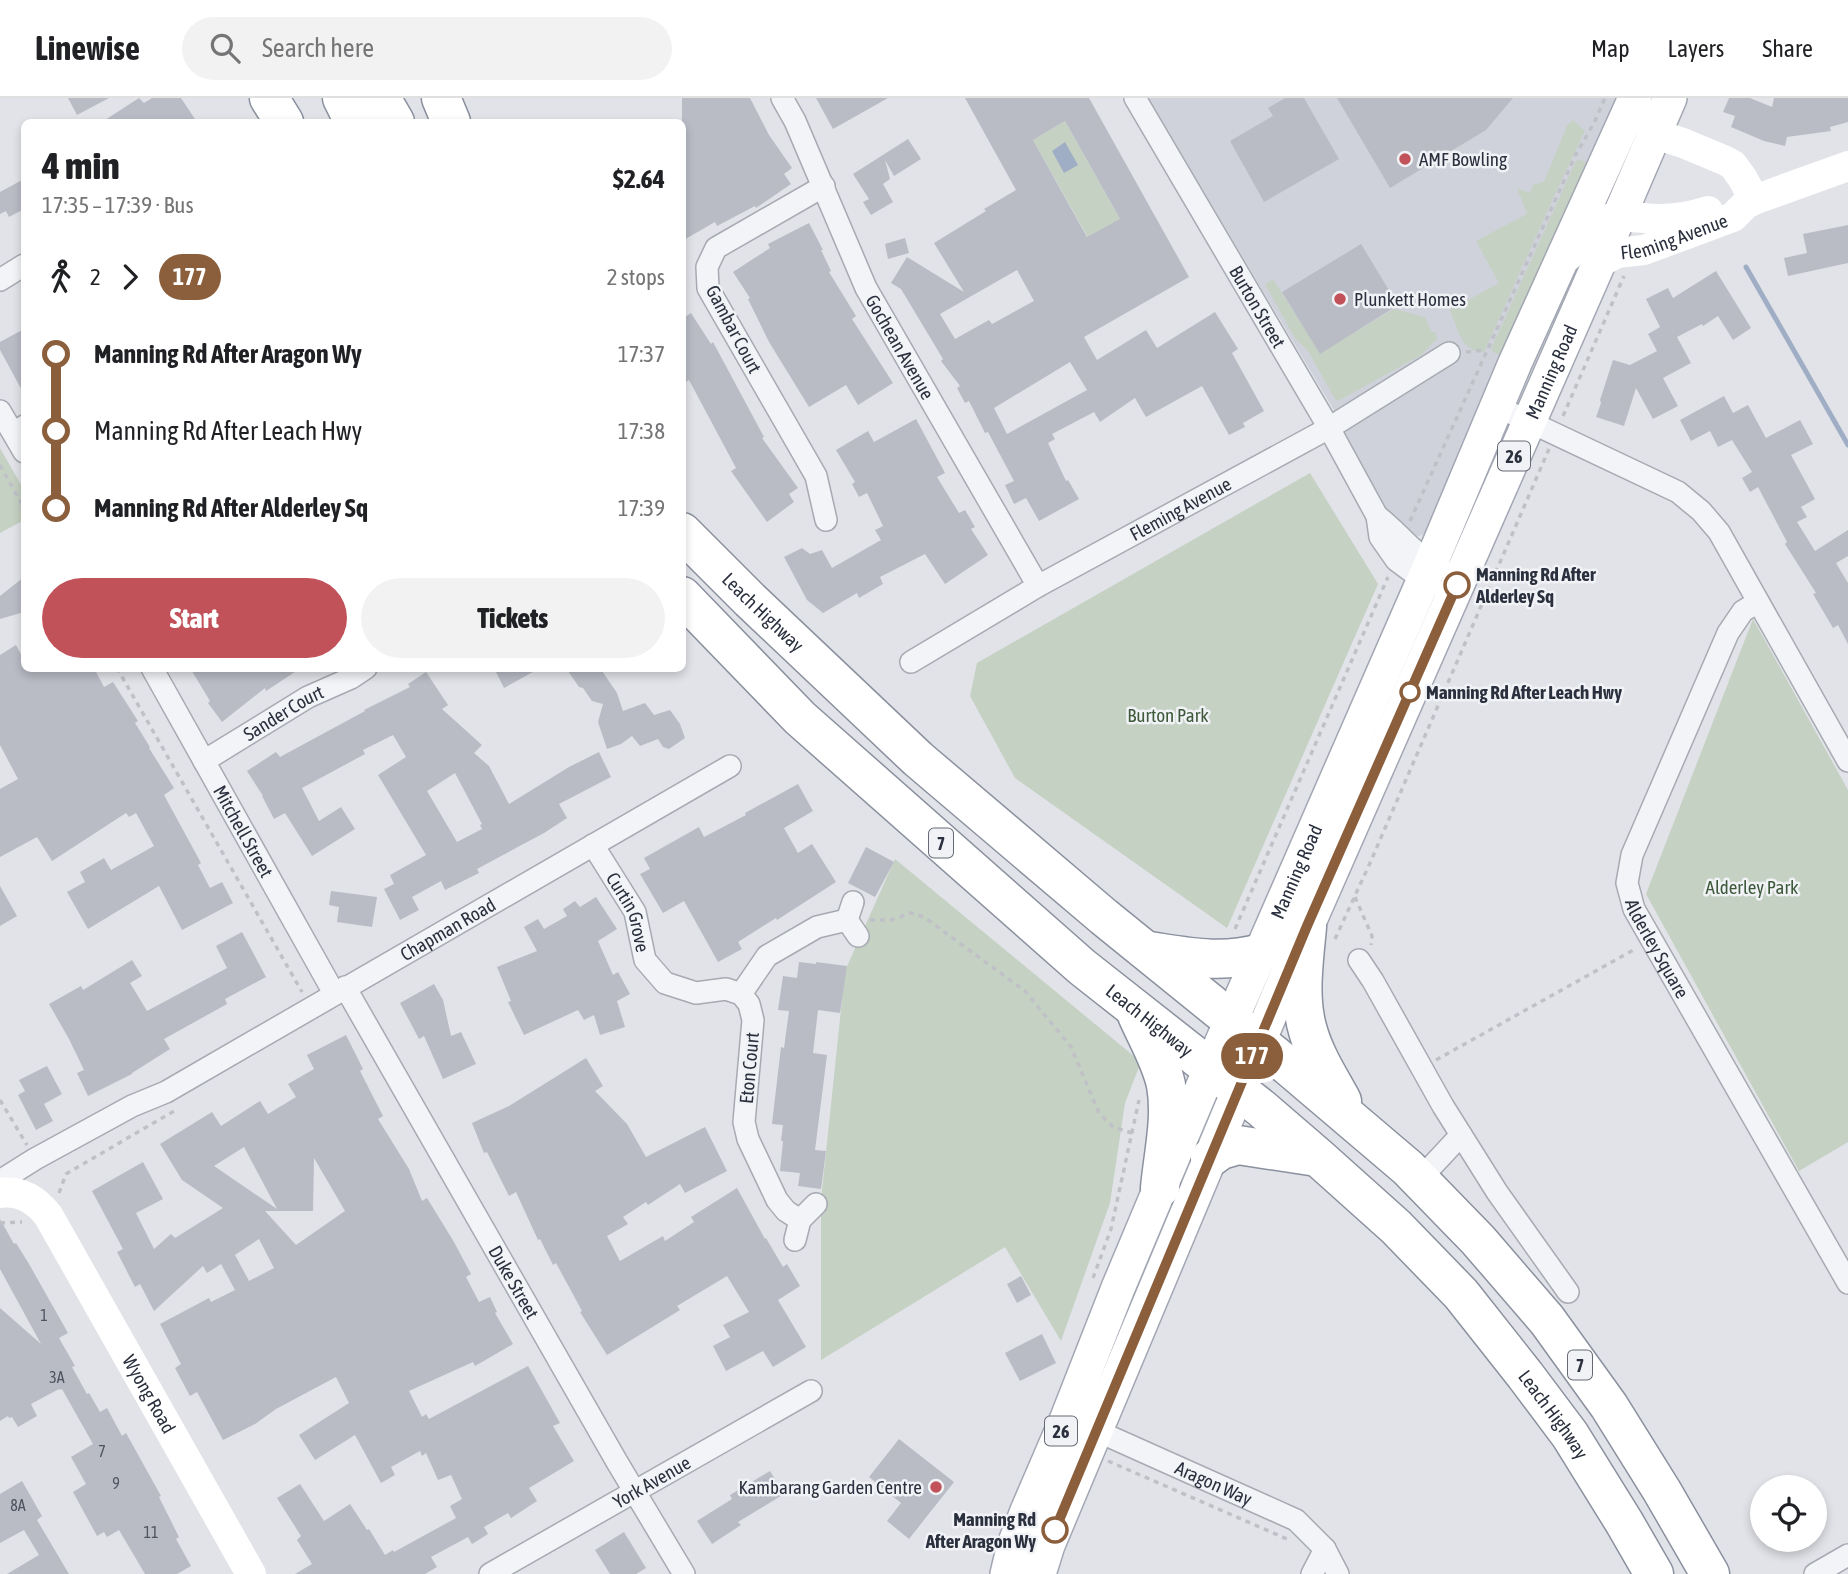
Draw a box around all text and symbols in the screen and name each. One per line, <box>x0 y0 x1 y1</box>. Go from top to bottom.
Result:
search box <box>182 17 672 80</box>
text: Linewise <box>35 29 140 67</box>
icon: search <box>206 29 244 67</box>
text: Search here <box>262 33 374 63</box>
text: Map <box>1591 35 1630 62</box>
text: Layers <box>1668 35 1724 62</box>
text: Share <box>1762 35 1813 62</box>
text: 4 min <box>42 144 120 187</box>
place label: AMF Bowling <box>1419 148 1508 170</box>
marker: AMF Bowling <box>1397 151 1413 167</box>
text: $2.64 <box>613 164 665 194</box>
text: 17:35 – 17:39 · Bus <box>42 192 194 218</box>
street label: Fleming Avenue <box>1619 209 1731 264</box>
icon: walk <box>42 258 80 296</box>
icon: forward <box>111 258 149 296</box>
street label: Burton Street <box>1225 262 1290 352</box>
text: 177 <box>173 263 207 290</box>
text: 2 <box>90 264 101 290</box>
text: 2 stops <box>607 264 665 290</box>
street label: Gambar Court <box>702 281 766 377</box>
place label: Plunkett Homes <box>1354 288 1466 310</box>
street label: Gochean Avenue <box>861 291 939 403</box>
marker: Plunkett Homes <box>1332 291 1348 307</box>
street label: Manning Road <box>1521 321 1582 422</box>
text: Manning Rd After Aragon Wy <box>94 339 362 369</box>
text: 17:37 <box>618 341 665 367</box>
text: Manning Rd After Leach Hwy <box>94 416 362 446</box>
text: 17:38 <box>618 418 665 444</box>
road number: 26 <box>1498 442 1530 470</box>
street label: Fleming Avenue <box>1126 472 1235 545</box>
text: Manning Rd After Alderley Sq <box>94 493 368 523</box>
text: 17:39 <box>618 495 665 521</box>
place label: Manning Rd After Alderley Sq <box>1475 563 1596 607</box>
street label: Leach Highway <box>718 568 809 656</box>
marker: Manning Rd After Alderley Sq <box>1444 572 1470 598</box>
button: Start <box>42 578 347 658</box>
button: Tickets <box>361 578 665 658</box>
street label: Sander Court <box>239 681 327 745</box>
place label: Manning Rd After Leach Hwy <box>1426 681 1622 703</box>
marker: Manning Rd After Leach Hwy <box>1400 682 1420 702</box>
park label: Burton Park <box>1127 704 1209 726</box>
street label: Mitchell Street <box>209 781 278 881</box>
street label: Manning Road <box>1266 821 1326 922</box>
road number: 7 <box>929 828 953 858</box>
street label: Curtin Grove <box>602 868 654 954</box>
park label: Alderley Park <box>1706 876 1799 898</box>
street label: Chapman Road <box>396 893 499 965</box>
street label: Alderley Square <box>1621 897 1694 1002</box>
street label: Leach Highway <box>1102 979 1198 1061</box>
street label: Eton Court <box>735 1031 763 1105</box>
line badge: 177 <box>1212 1033 1292 1079</box>
text: 177 <box>1235 1042 1269 1069</box>
street label: Duke Street <box>484 1242 544 1323</box>
house number: 1 <box>40 1306 48 1324</box>
road number: 7 <box>1568 1350 1592 1380</box>
street label: Wyong Road <box>118 1351 180 1437</box>
street label: Leach Highway <box>1514 1366 1593 1463</box>
house number: 3A <box>49 1368 65 1386</box>
road number: 26 <box>1045 1416 1077 1446</box>
house number: 7 <box>98 1442 106 1460</box>
street label: York Avenue <box>609 1451 694 1513</box>
street label: Aragon Way <box>1172 1456 1256 1510</box>
house number: 9 <box>112 1474 120 1492</box>
map controls <box>1750 1475 1827 1552</box>
button: locate <box>1750 1475 1827 1552</box>
place label: Kambarang Garden Centre <box>739 1476 922 1498</box>
marker: Kambarang Garden Centre <box>928 1479 944 1495</box>
house number: 8A <box>10 1496 26 1514</box>
place label: Manning Rd After Aragon Wy <box>925 1508 1036 1552</box>
marker: Manning Rd After Aragon Wy <box>1042 1517 1068 1543</box>
house number: 11 <box>143 1523 159 1541</box>

